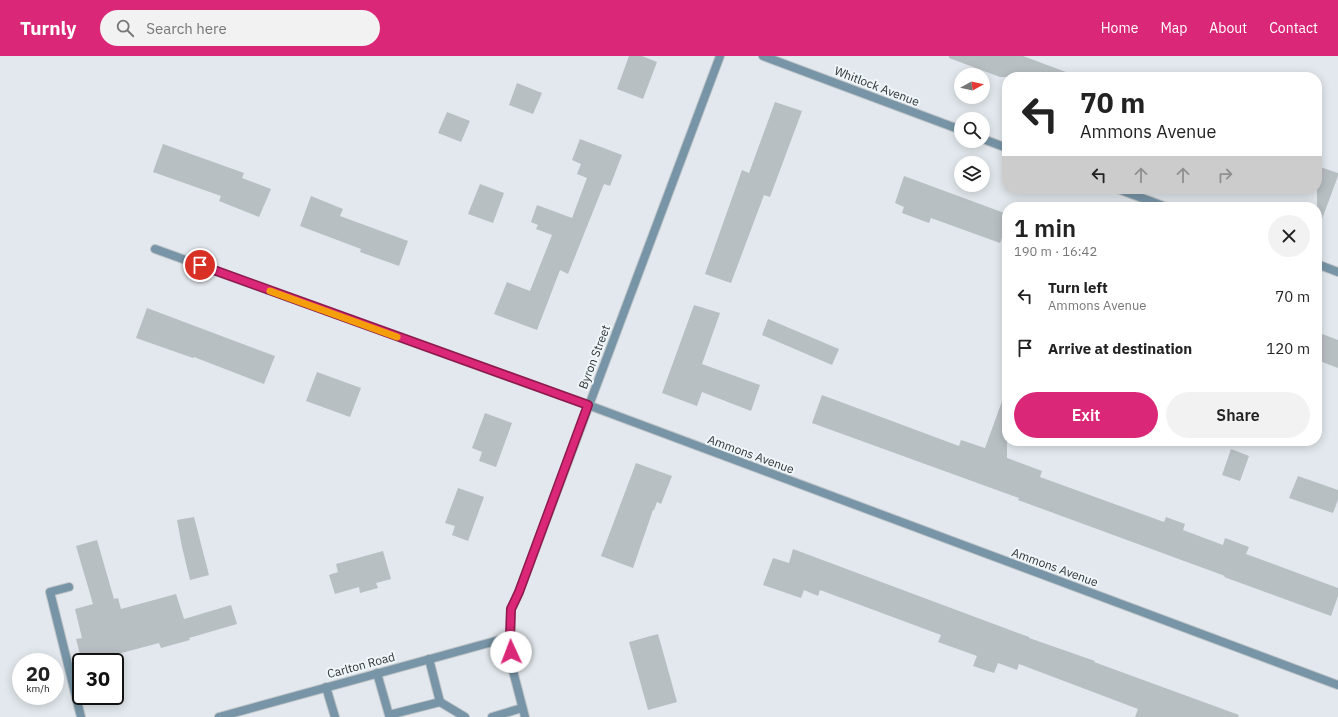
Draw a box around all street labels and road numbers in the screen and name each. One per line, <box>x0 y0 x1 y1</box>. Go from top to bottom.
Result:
street label: Whitlock Avenue <box>832 63 922 109</box>
street label: Byron Street <box>575 323 613 391</box>
street label: Ammons Avenue <box>706 431 797 477</box>
street label: Ammons Avenue <box>1010 544 1101 590</box>
street label: Carlton Road <box>325 649 397 681</box>

